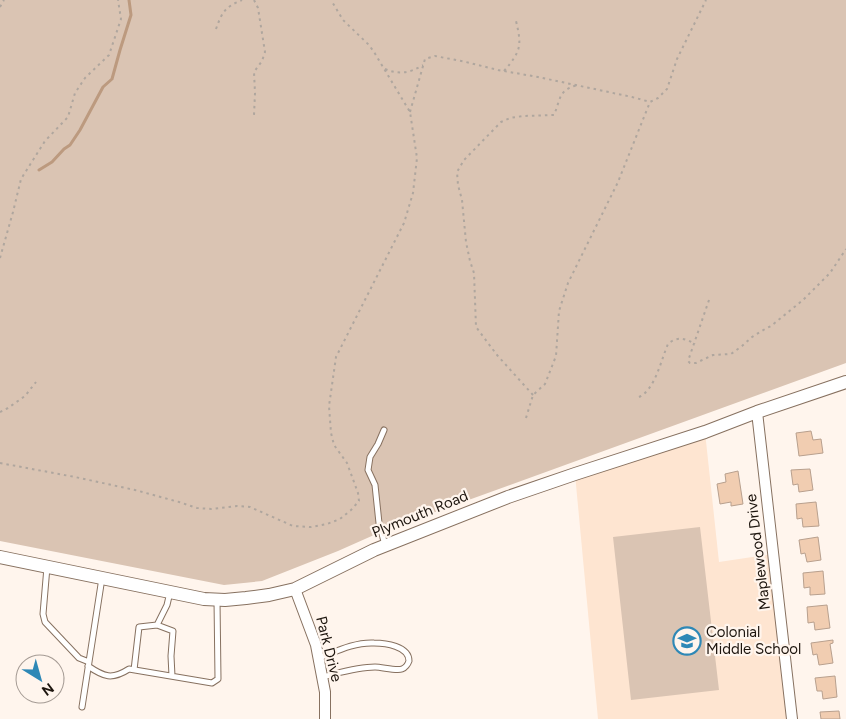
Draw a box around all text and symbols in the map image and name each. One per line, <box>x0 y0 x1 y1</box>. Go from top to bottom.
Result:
street label: Plymouth Road <box>369 487 471 541</box>
street label: Maplewood Drive <box>742 493 774 611</box>
street label: Park Drive <box>312 614 346 684</box>
place label: Colonial Middle School <box>706 623 801 658</box>
school or university icon: Colonial Middle School <box>672 626 702 656</box>
north arrow <box>15 654 65 704</box>
text: N <box>38 679 57 699</box>

